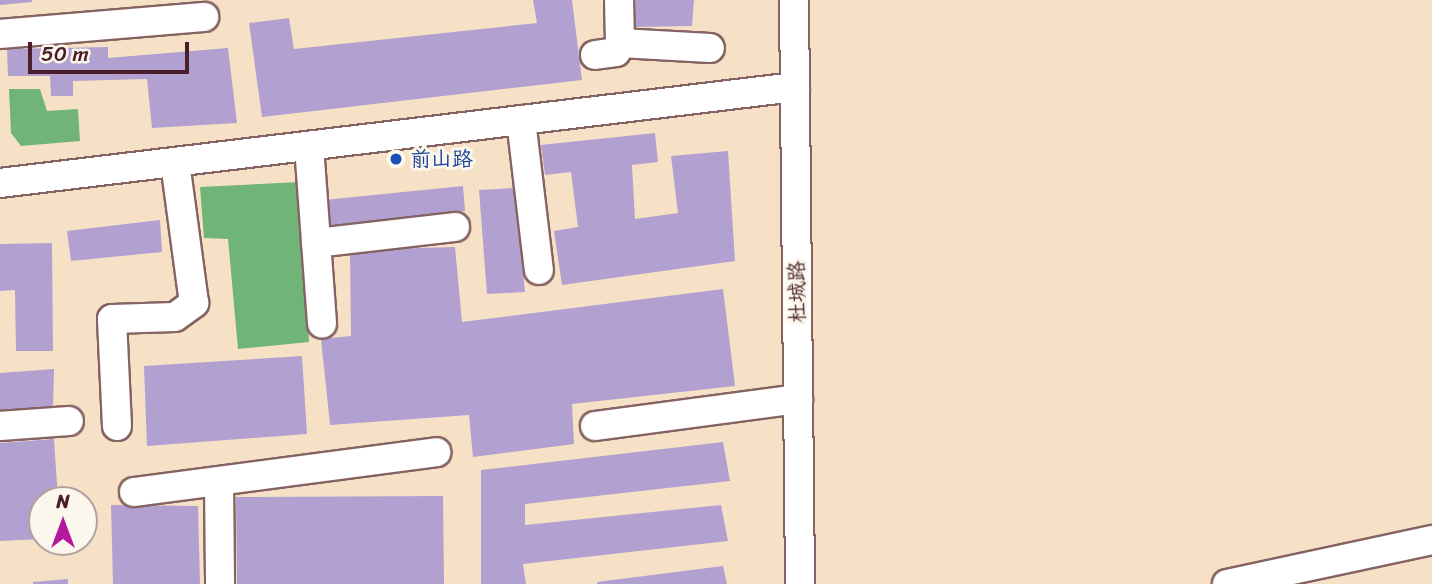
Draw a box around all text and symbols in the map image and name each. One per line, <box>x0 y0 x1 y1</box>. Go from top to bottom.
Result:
scale bar <box>32 28 192 72</box>
text: 50 m <box>41 35 89 73</box>
place label: 前山路 <box>410 146 473 172</box>
marker: 前山路 <box>388 151 404 167</box>
street label: 杜城路 <box>784 260 810 324</box>
text: N <box>56 485 70 518</box>
north arrow <box>28 486 98 556</box>

